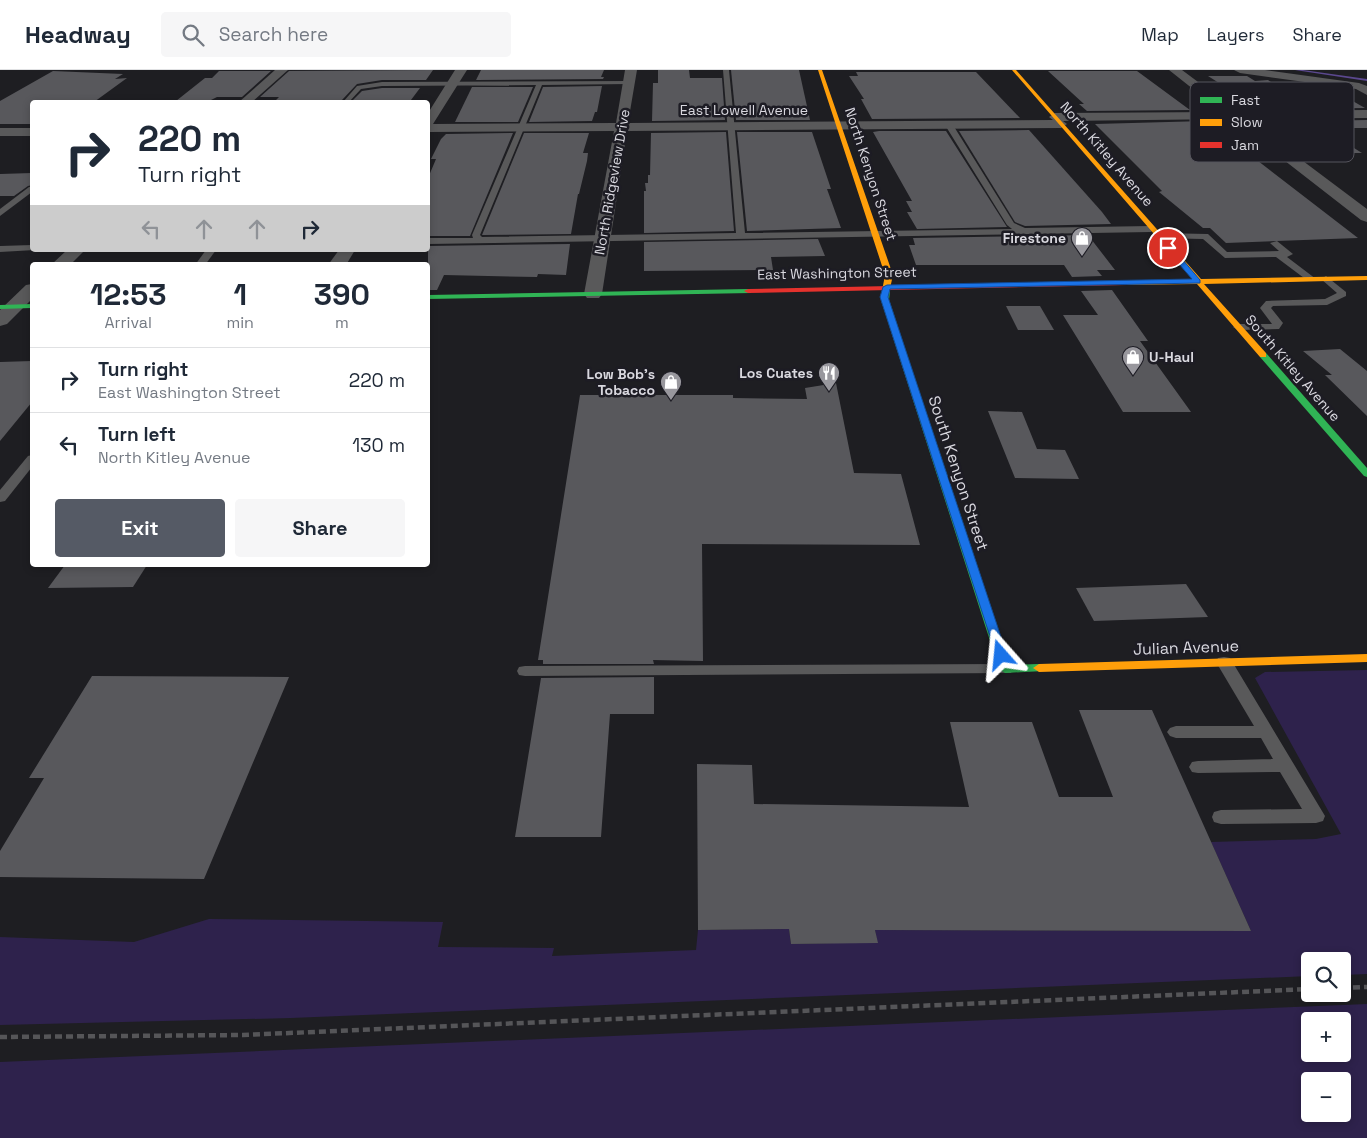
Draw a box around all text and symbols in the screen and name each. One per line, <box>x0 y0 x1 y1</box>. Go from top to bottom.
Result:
search box <box>161 12 511 57</box>
text: Headway <box>25 19 131 50</box>
icon: search <box>179 21 207 49</box>
text: Search here <box>219 22 328 47</box>
text: Map <box>1141 23 1179 46</box>
text: Layers <box>1207 23 1264 46</box>
text: Share <box>1292 23 1342 46</box>
legend <box>1190 82 1354 162</box>
text: Fast <box>1231 91 1260 109</box>
street label: North Kitley Avenue <box>1056 98 1158 210</box>
street label: East Lowell Avenue <box>680 101 808 119</box>
street label: North Kenyon Street <box>841 105 901 243</box>
street label: North Ridgeview Drive <box>590 108 634 256</box>
text: Slow <box>1231 113 1263 131</box>
text: 220 m <box>138 117 241 161</box>
icon: right <box>55 120 120 185</box>
text: Jam <box>1231 136 1259 154</box>
text: Turn right <box>138 160 241 188</box>
icon: left <box>137 215 165 243</box>
icon: ahead <box>190 215 218 243</box>
icon: ahead <box>243 215 271 243</box>
icon: right <box>296 215 324 243</box>
shop icon: Firestone <box>1070 226 1094 257</box>
pin <box>1147 227 1189 269</box>
place label: Firestone <box>1003 229 1066 247</box>
icon: arrive <box>1154 234 1182 262</box>
street label: East Washington Street <box>757 263 917 283</box>
text: 12:53 <box>90 275 166 314</box>
text: 1 <box>233 275 247 314</box>
text: 390 <box>314 275 370 314</box>
street label: South Kitley Avenue <box>1242 311 1344 425</box>
text: Arrival <box>104 312 152 333</box>
text: min <box>226 312 254 333</box>
text: m <box>335 312 349 333</box>
shop icon: U-Haul <box>1121 345 1145 376</box>
place label: U-Haul <box>1149 348 1194 366</box>
text: Turn right <box>98 357 188 382</box>
restaurant icon: Los Cuates <box>817 361 841 392</box>
place label: Los Cuates <box>739 364 813 382</box>
place label: Low Bob's Tobacco <box>587 365 655 399</box>
icon: right <box>55 366 83 394</box>
text: 220 m <box>349 368 405 393</box>
shop icon: Low Bob's Tobacco <box>659 370 683 401</box>
text: East Washington Street <box>98 382 281 403</box>
street label: South Kenyon Street <box>924 393 994 553</box>
text: Turn left <box>98 422 176 447</box>
icon: left <box>55 431 83 459</box>
text: 130 m <box>352 433 405 458</box>
text: North Kitley Avenue <box>98 447 250 468</box>
button: Exit <box>55 499 225 557</box>
button: Share <box>235 499 405 557</box>
position arrow <box>974 628 1026 680</box>
street label: Julian Avenue <box>1133 635 1239 660</box>
map controls <box>1301 952 1351 1122</box>
button: search <box>1301 952 1351 1002</box>
button: + <box>1301 1012 1351 1062</box>
button: − <box>1301 1072 1351 1122</box>

